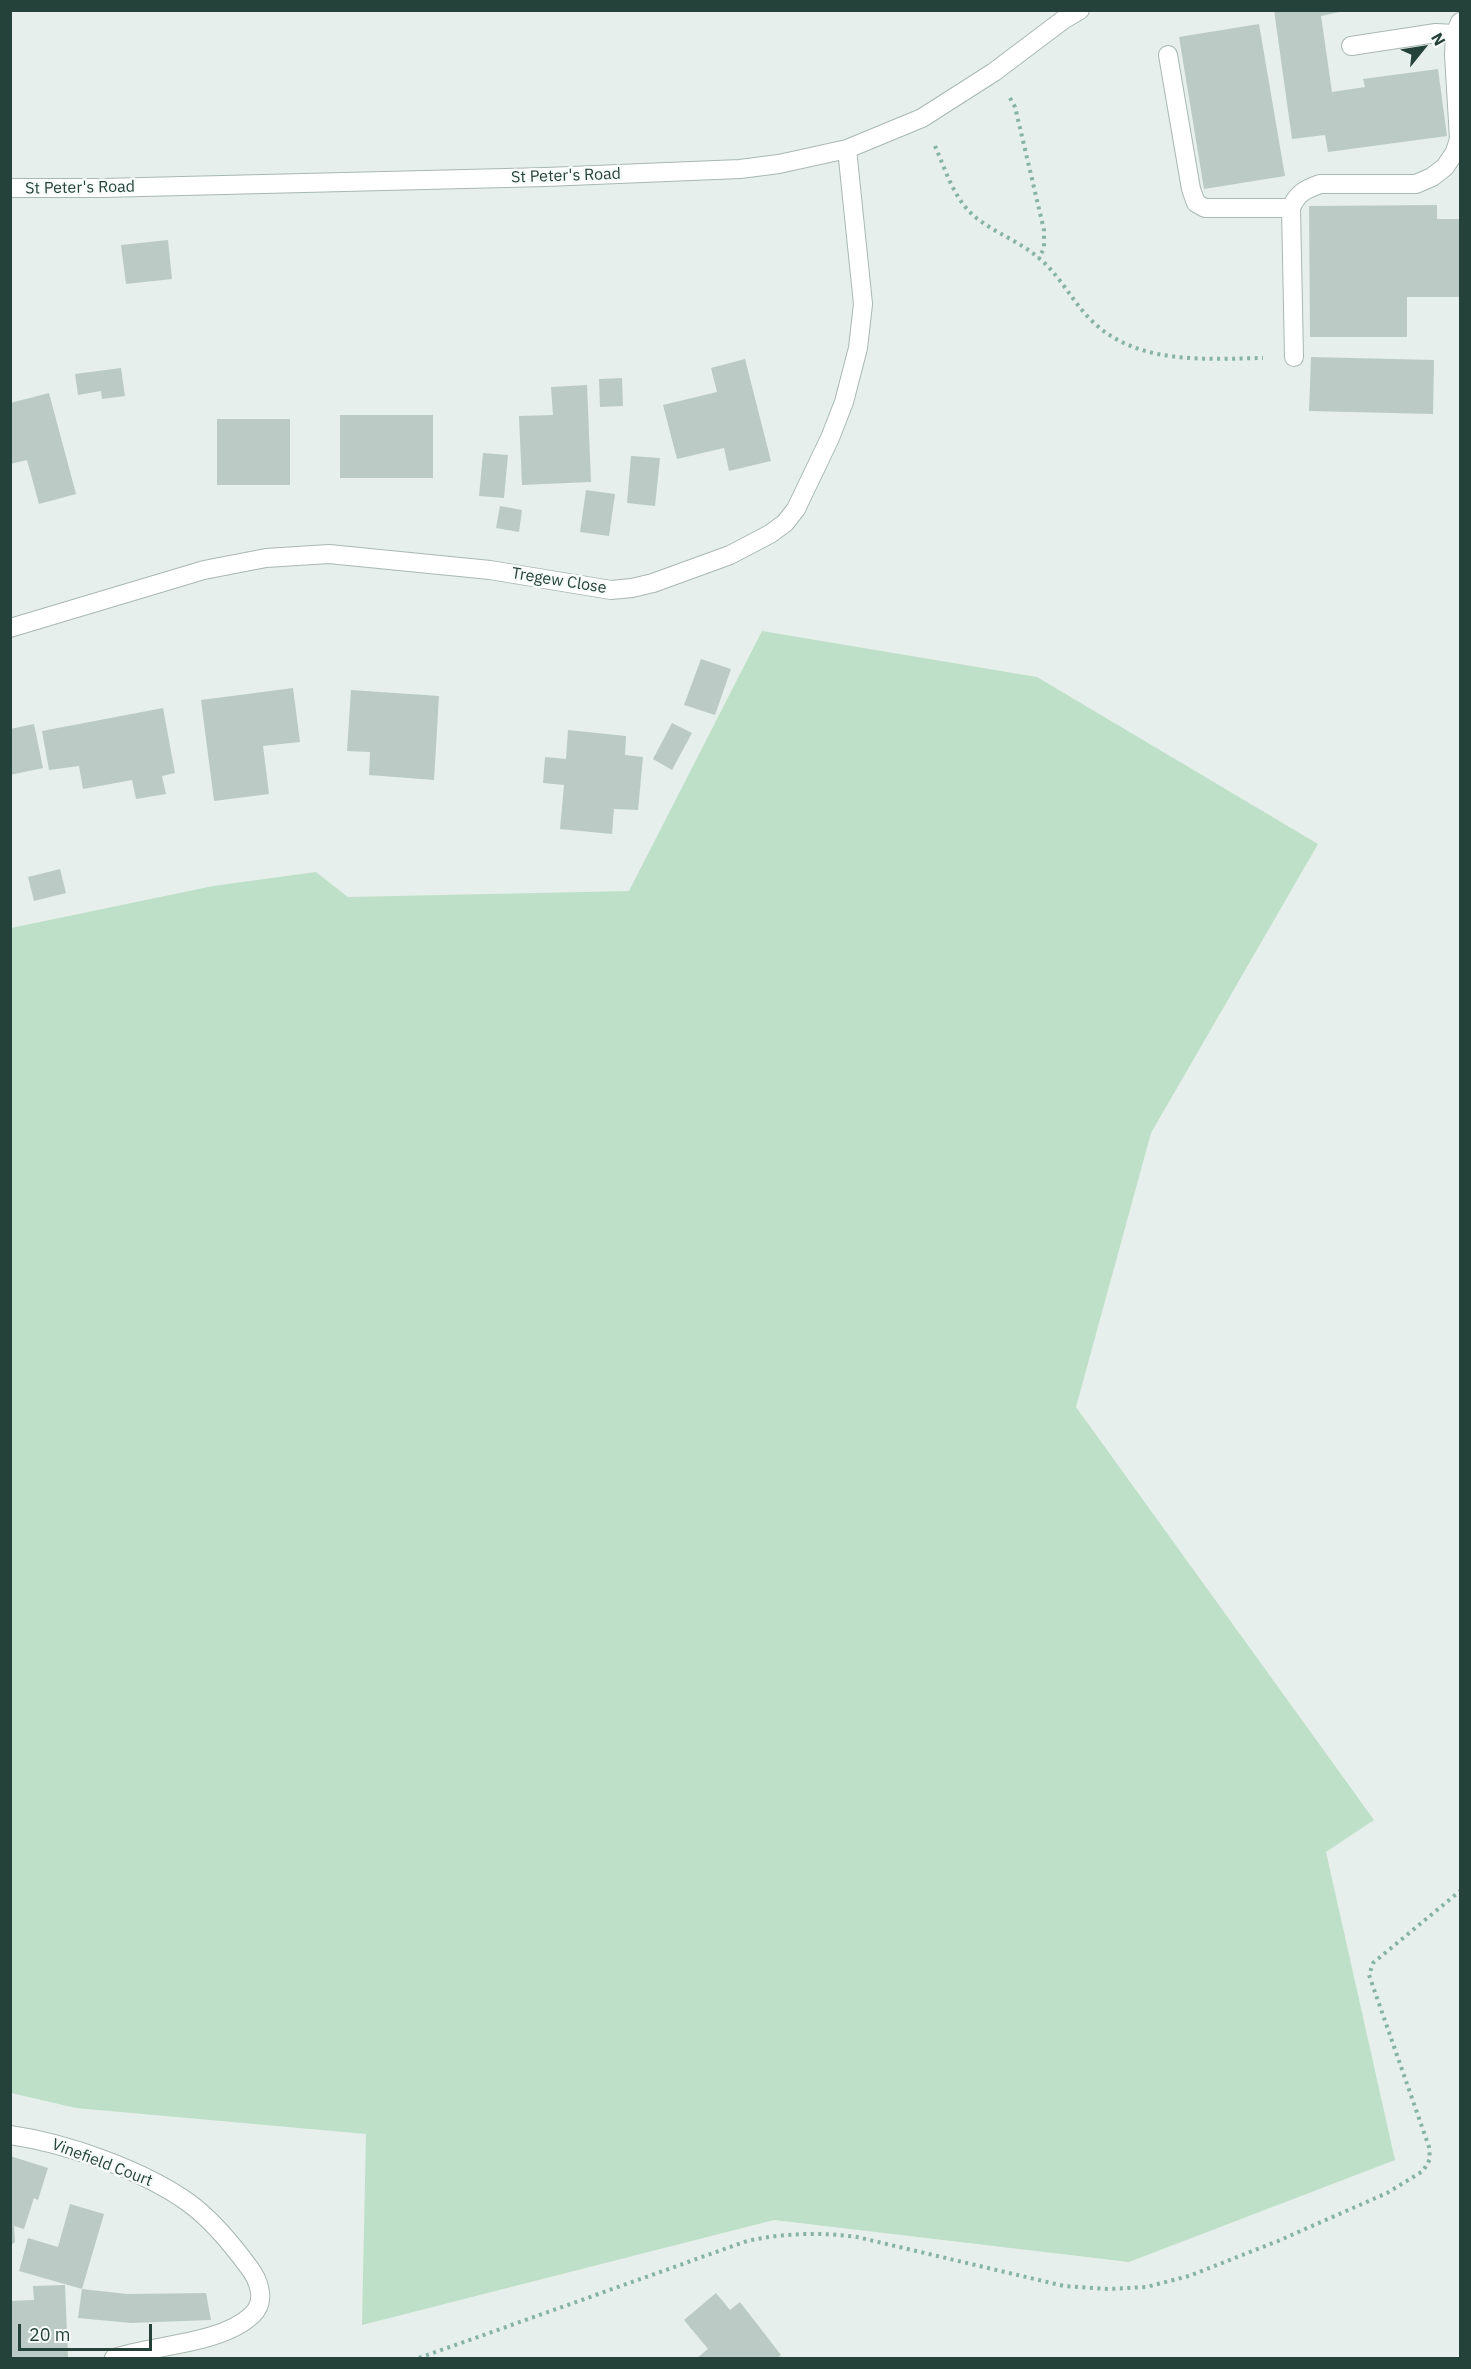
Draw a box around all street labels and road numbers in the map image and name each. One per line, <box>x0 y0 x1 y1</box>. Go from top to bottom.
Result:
street label: St Peter's Road <box>511 164 621 188</box>
street label: St Peter's Road <box>25 177 135 199</box>
street label: Tregew Close <box>510 564 608 598</box>
street label: Vinefield Court <box>49 2135 155 2191</box>

